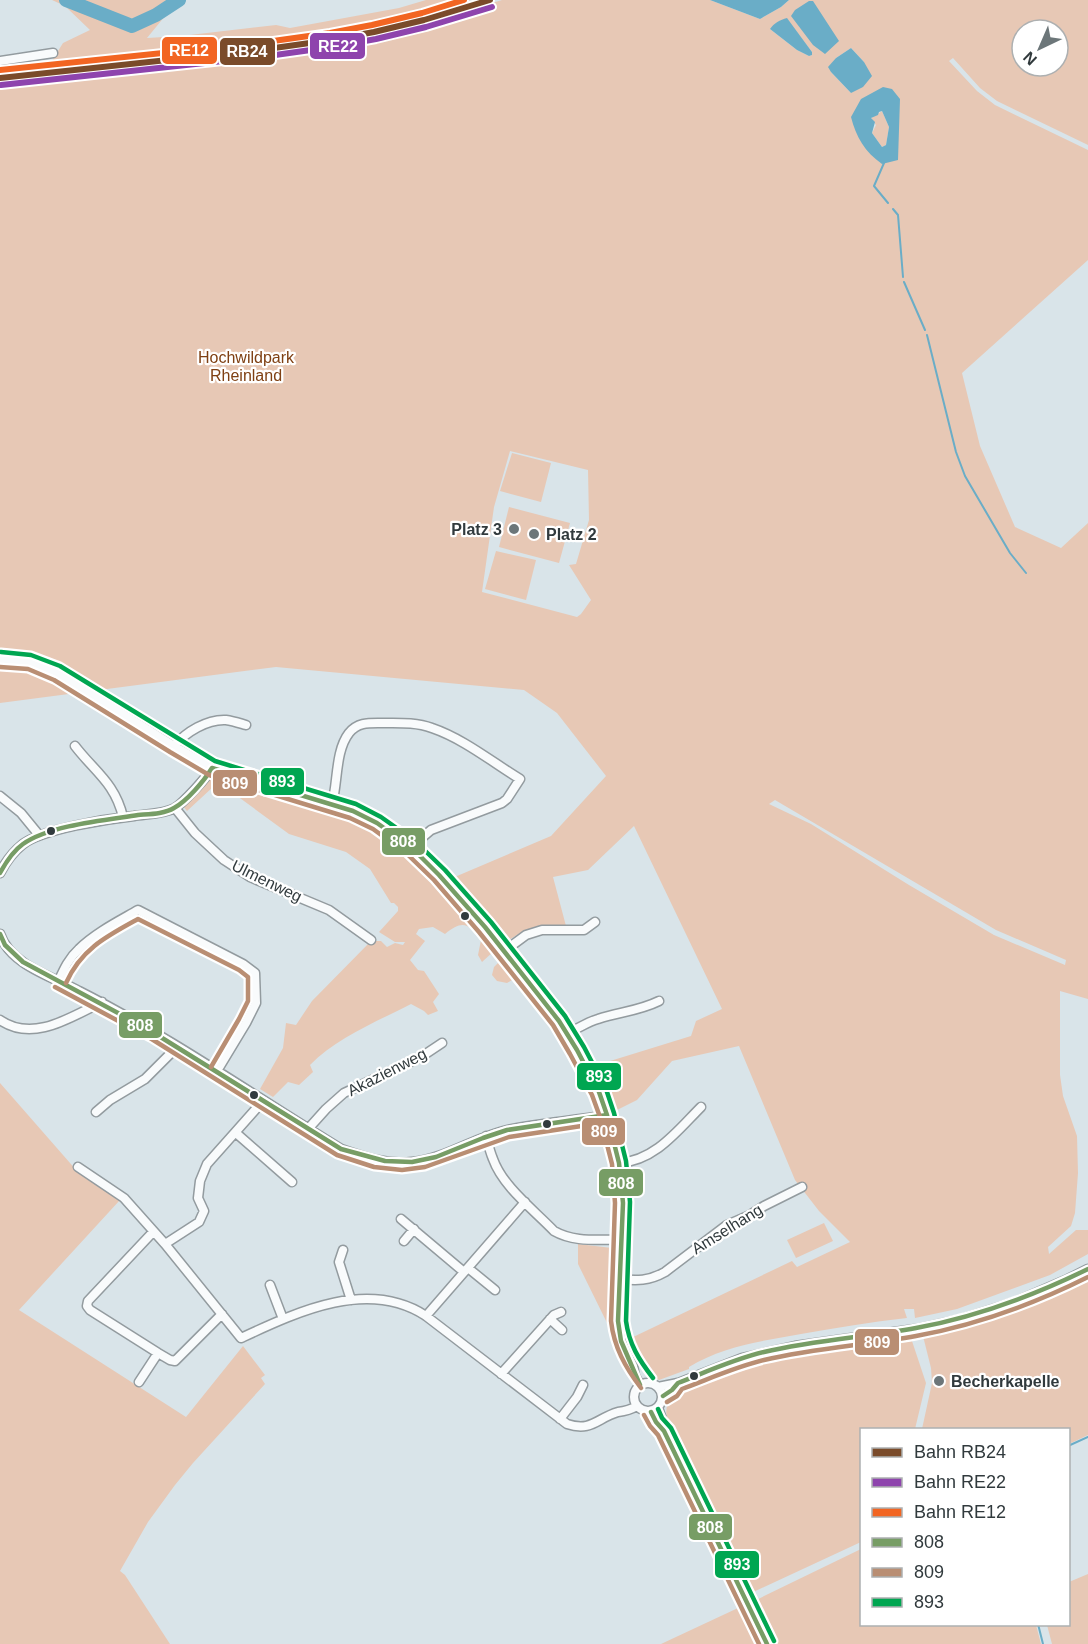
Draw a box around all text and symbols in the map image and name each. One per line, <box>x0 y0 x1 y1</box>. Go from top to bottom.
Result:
north arrow <box>1010 18 1070 78</box>
line badge: RE22 <box>309 32 366 60</box>
line badge: RE12 <box>161 36 218 65</box>
line badge: RB24 <box>219 37 276 66</box>
text: RE22 <box>318 38 358 55</box>
text: RE12 <box>169 42 209 59</box>
text: RB24 <box>227 43 268 60</box>
text: N <box>1020 48 1040 69</box>
park label: Hochwildpark Rheinland <box>198 349 295 384</box>
place label: Platz 3 <box>451 521 502 538</box>
marker: Platz 3 <box>507 522 521 536</box>
place label: Platz 2 <box>546 526 597 543</box>
marker: Platz 2 <box>527 527 541 541</box>
line badge: 893 <box>260 767 305 796</box>
line badge: 809 <box>212 769 258 797</box>
text: 893 <box>269 773 295 790</box>
text: 809 <box>222 775 248 792</box>
unlabelled marker <box>45 825 57 837</box>
line badge: 808 <box>381 827 426 856</box>
text: 808 <box>390 833 416 850</box>
street label: Ulmenweg <box>229 857 305 905</box>
unlabelled marker <box>459 910 471 922</box>
line badge: 808 <box>118 1011 163 1039</box>
text: 808 <box>127 1017 153 1034</box>
street label: Akazienweg <box>345 1045 429 1099</box>
line badge: 893 <box>576 1062 622 1091</box>
text: 893 <box>586 1068 612 1085</box>
unlabelled marker <box>248 1089 260 1101</box>
line badge: 809 <box>581 1117 626 1146</box>
unlabelled marker <box>541 1118 553 1130</box>
text: 809 <box>591 1123 617 1140</box>
line badge: 808 <box>598 1168 644 1197</box>
text: 808 <box>608 1175 634 1192</box>
street label: Amselhang <box>689 1201 765 1257</box>
line badge: 809 <box>854 1328 900 1356</box>
text: 809 <box>864 1334 890 1351</box>
unlabelled marker <box>688 1370 700 1382</box>
place label: Becherkapelle <box>951 1373 1060 1390</box>
marker: Becherkapelle <box>932 1374 946 1388</box>
legend <box>860 1428 1070 1626</box>
text: Bahn RB24 <box>914 1442 1006 1462</box>
text: Bahn RE22 <box>914 1472 1006 1492</box>
text: Bahn RE12 <box>914 1502 1006 1522</box>
line badge: 808 <box>688 1513 733 1541</box>
text: 808 <box>697 1519 723 1536</box>
text: 808 <box>914 1532 944 1552</box>
line badge: 893 <box>714 1550 760 1579</box>
text: 893 <box>724 1556 750 1573</box>
text: 809 <box>914 1562 944 1582</box>
text: 893 <box>914 1592 944 1612</box>

